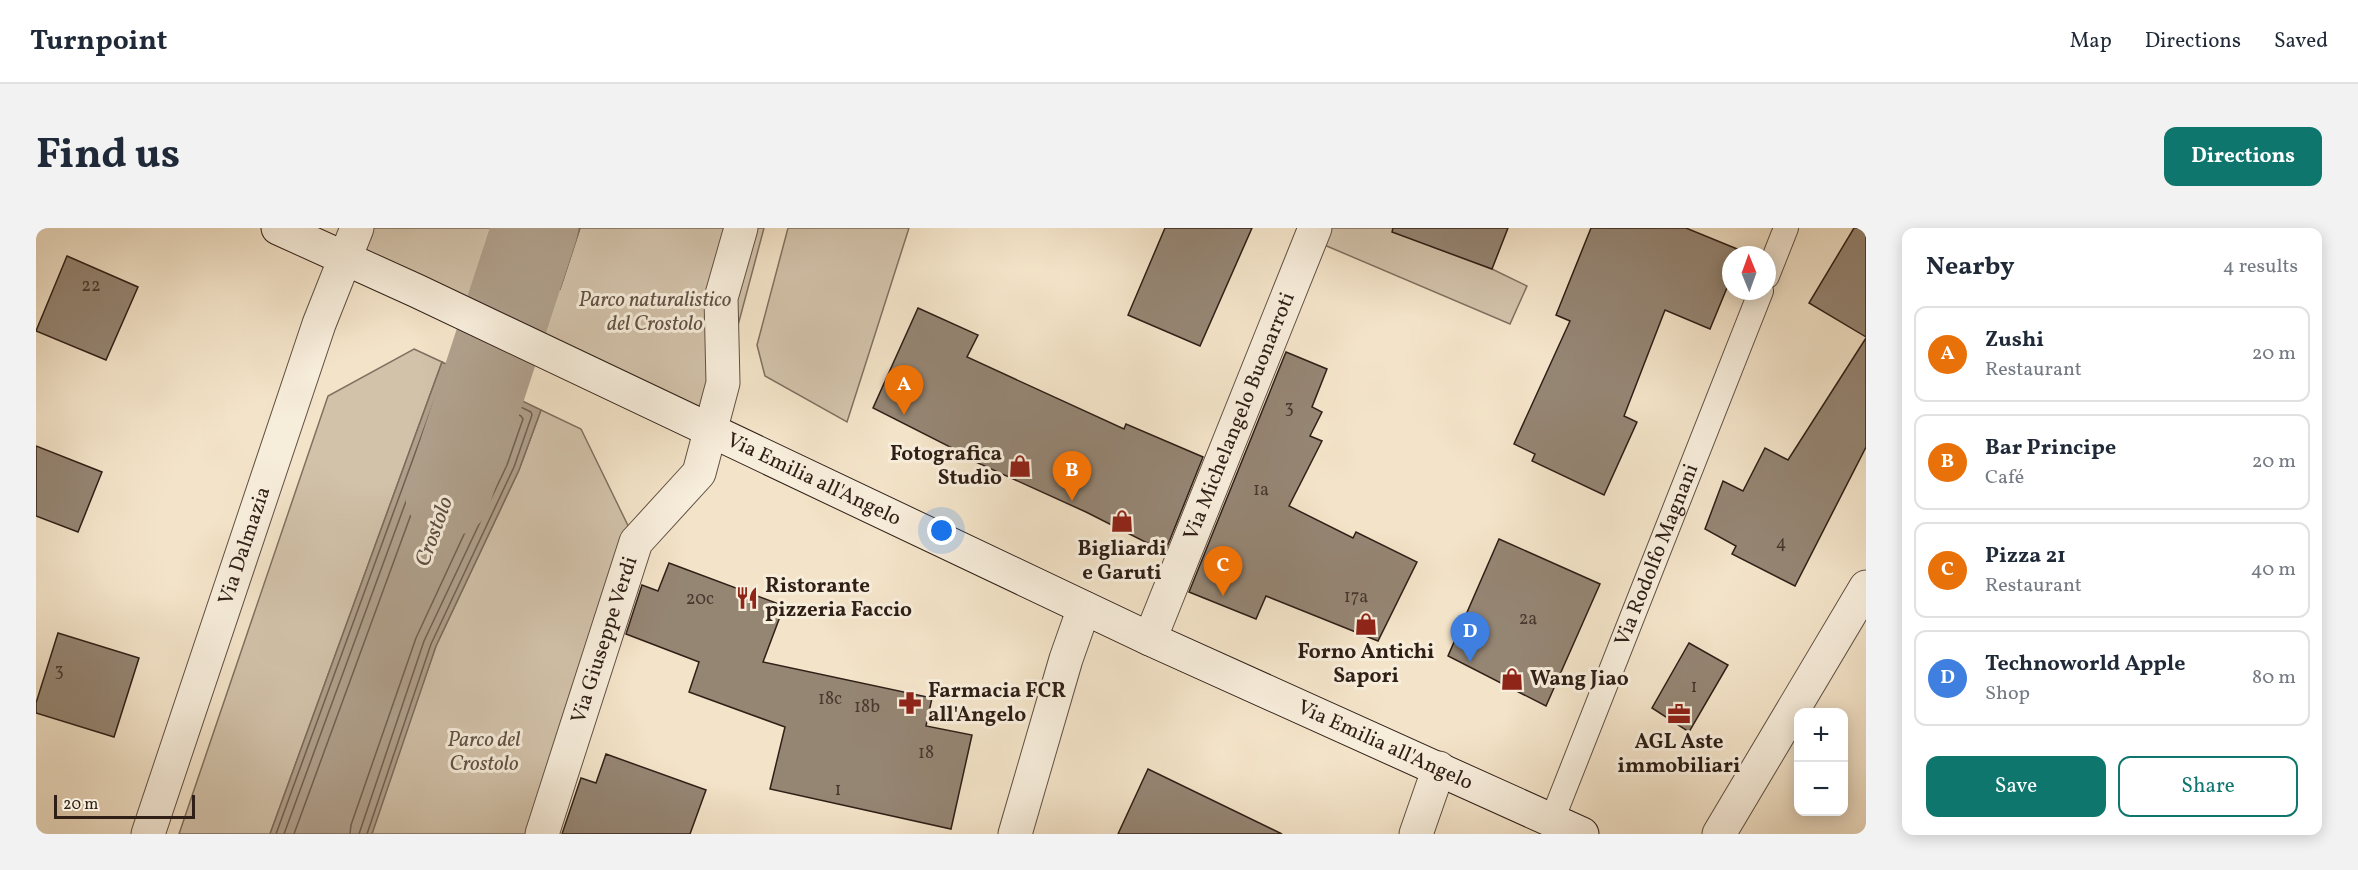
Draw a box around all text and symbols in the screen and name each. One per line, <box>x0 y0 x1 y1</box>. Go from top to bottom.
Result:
text: Turnpoint <box>30 22 167 61</box>
text: Map <box>2070 27 2112 56</box>
text: Directions <box>2145 27 2241 56</box>
text: Saved <box>2274 27 2328 56</box>
text: Find us <box>36 127 180 186</box>
button: Directions <box>2164 127 2322 186</box>
north arrow <box>1722 246 1776 300</box>
text: Nearby <box>1926 249 2015 285</box>
text: 4 results <box>2223 253 2298 281</box>
house number: 22 <box>81 274 101 299</box>
park label: Parco naturalistico del Crostolo <box>579 286 732 339</box>
street label: Via Michelangelo Buonarroti <box>1177 288 1302 545</box>
text: Zushi <box>1985 325 2044 356</box>
text: A <box>1940 340 1955 368</box>
text: 20 m <box>2252 340 2296 368</box>
text: Restaurant <box>1985 356 2082 384</box>
pin: A <box>884 366 924 415</box>
house number: 3 <box>1284 396 1294 421</box>
street label: Via Emilia all'Angelo <box>722 426 906 533</box>
text: Bar Principe <box>1985 433 2116 464</box>
place label: Fotografica Studio <box>890 440 1002 493</box>
text: B <box>1941 448 1954 476</box>
text: 20 m <box>2252 448 2296 476</box>
pin: B <box>1052 452 1092 501</box>
shop icon: Fotografica Studio <box>1007 453 1033 479</box>
street label: Via Rodolfo Magnani <box>1608 459 1706 650</box>
text: Café <box>1985 464 2024 492</box>
house number: 1a <box>1253 478 1269 503</box>
street label: Via Dalmazia <box>211 483 278 609</box>
water label: Crostolo <box>408 493 462 571</box>
shop icon: Bigliardi e Garuti <box>1109 508 1135 534</box>
your location <box>927 516 956 545</box>
house number: 4 <box>1776 531 1786 556</box>
place label: Bigliardi e Garuti <box>1077 535 1167 588</box>
text: Pizza 21 <box>1985 541 2066 572</box>
pin: C <box>1204 546 1242 596</box>
street label: Via Giuseppe Verdi <box>564 553 645 727</box>
text: C <box>1941 556 1954 584</box>
text: 40 m <box>2251 556 2296 584</box>
place label: Ristorante pizzeria Faccio <box>765 572 912 625</box>
text: Restaurant <box>1985 572 2082 600</box>
restaurant icon: Ristorante pizzeria Faccio <box>734 585 760 611</box>
house number: 17a <box>1344 585 1368 610</box>
house number: 20c <box>686 587 714 612</box>
house number: 2a <box>1519 607 1537 632</box>
shop icon: Forno Antichi Sapori <box>1353 611 1379 637</box>
pin: D <box>1450 612 1490 662</box>
place label: Forno Antichi Sapori <box>1297 638 1435 691</box>
text: Technoworld Apple <box>1985 649 2186 680</box>
house number: 3 <box>54 659 64 684</box>
text: D <box>1940 664 1955 692</box>
text: 80 m <box>2252 664 2296 692</box>
place label: Wang Jiao <box>1530 665 1629 694</box>
shop icon: Wang Jiao <box>1499 666 1525 692</box>
house number: 1 <box>1691 675 1697 700</box>
place label: Farmacia FCR all'Angelo <box>928 677 1066 730</box>
text: Shop <box>1985 680 2030 708</box>
house number: 18c <box>818 687 842 712</box>
pharmacy icon: Farmacia FCR all'Angelo <box>897 690 923 716</box>
street label: Via Emilia all'Angelo <box>1293 693 1478 797</box>
house number: 18b <box>854 695 880 720</box>
office icon: AGL Aste immobiliari <box>1666 701 1692 727</box>
map controls <box>1794 708 1848 816</box>
button: + <box>1794 708 1848 762</box>
park label: Parco del Crostolo <box>447 726 521 779</box>
place label: AGL Aste immobiliari <box>1618 728 1740 781</box>
house number: 18 <box>918 741 934 766</box>
button: Save <box>1926 756 2106 817</box>
button: Share <box>2118 756 2298 817</box>
button: − <box>1794 762 1848 816</box>
house number: 1 <box>835 778 841 803</box>
scale bar <box>54 792 195 820</box>
text: 20 m <box>63 794 98 816</box>

